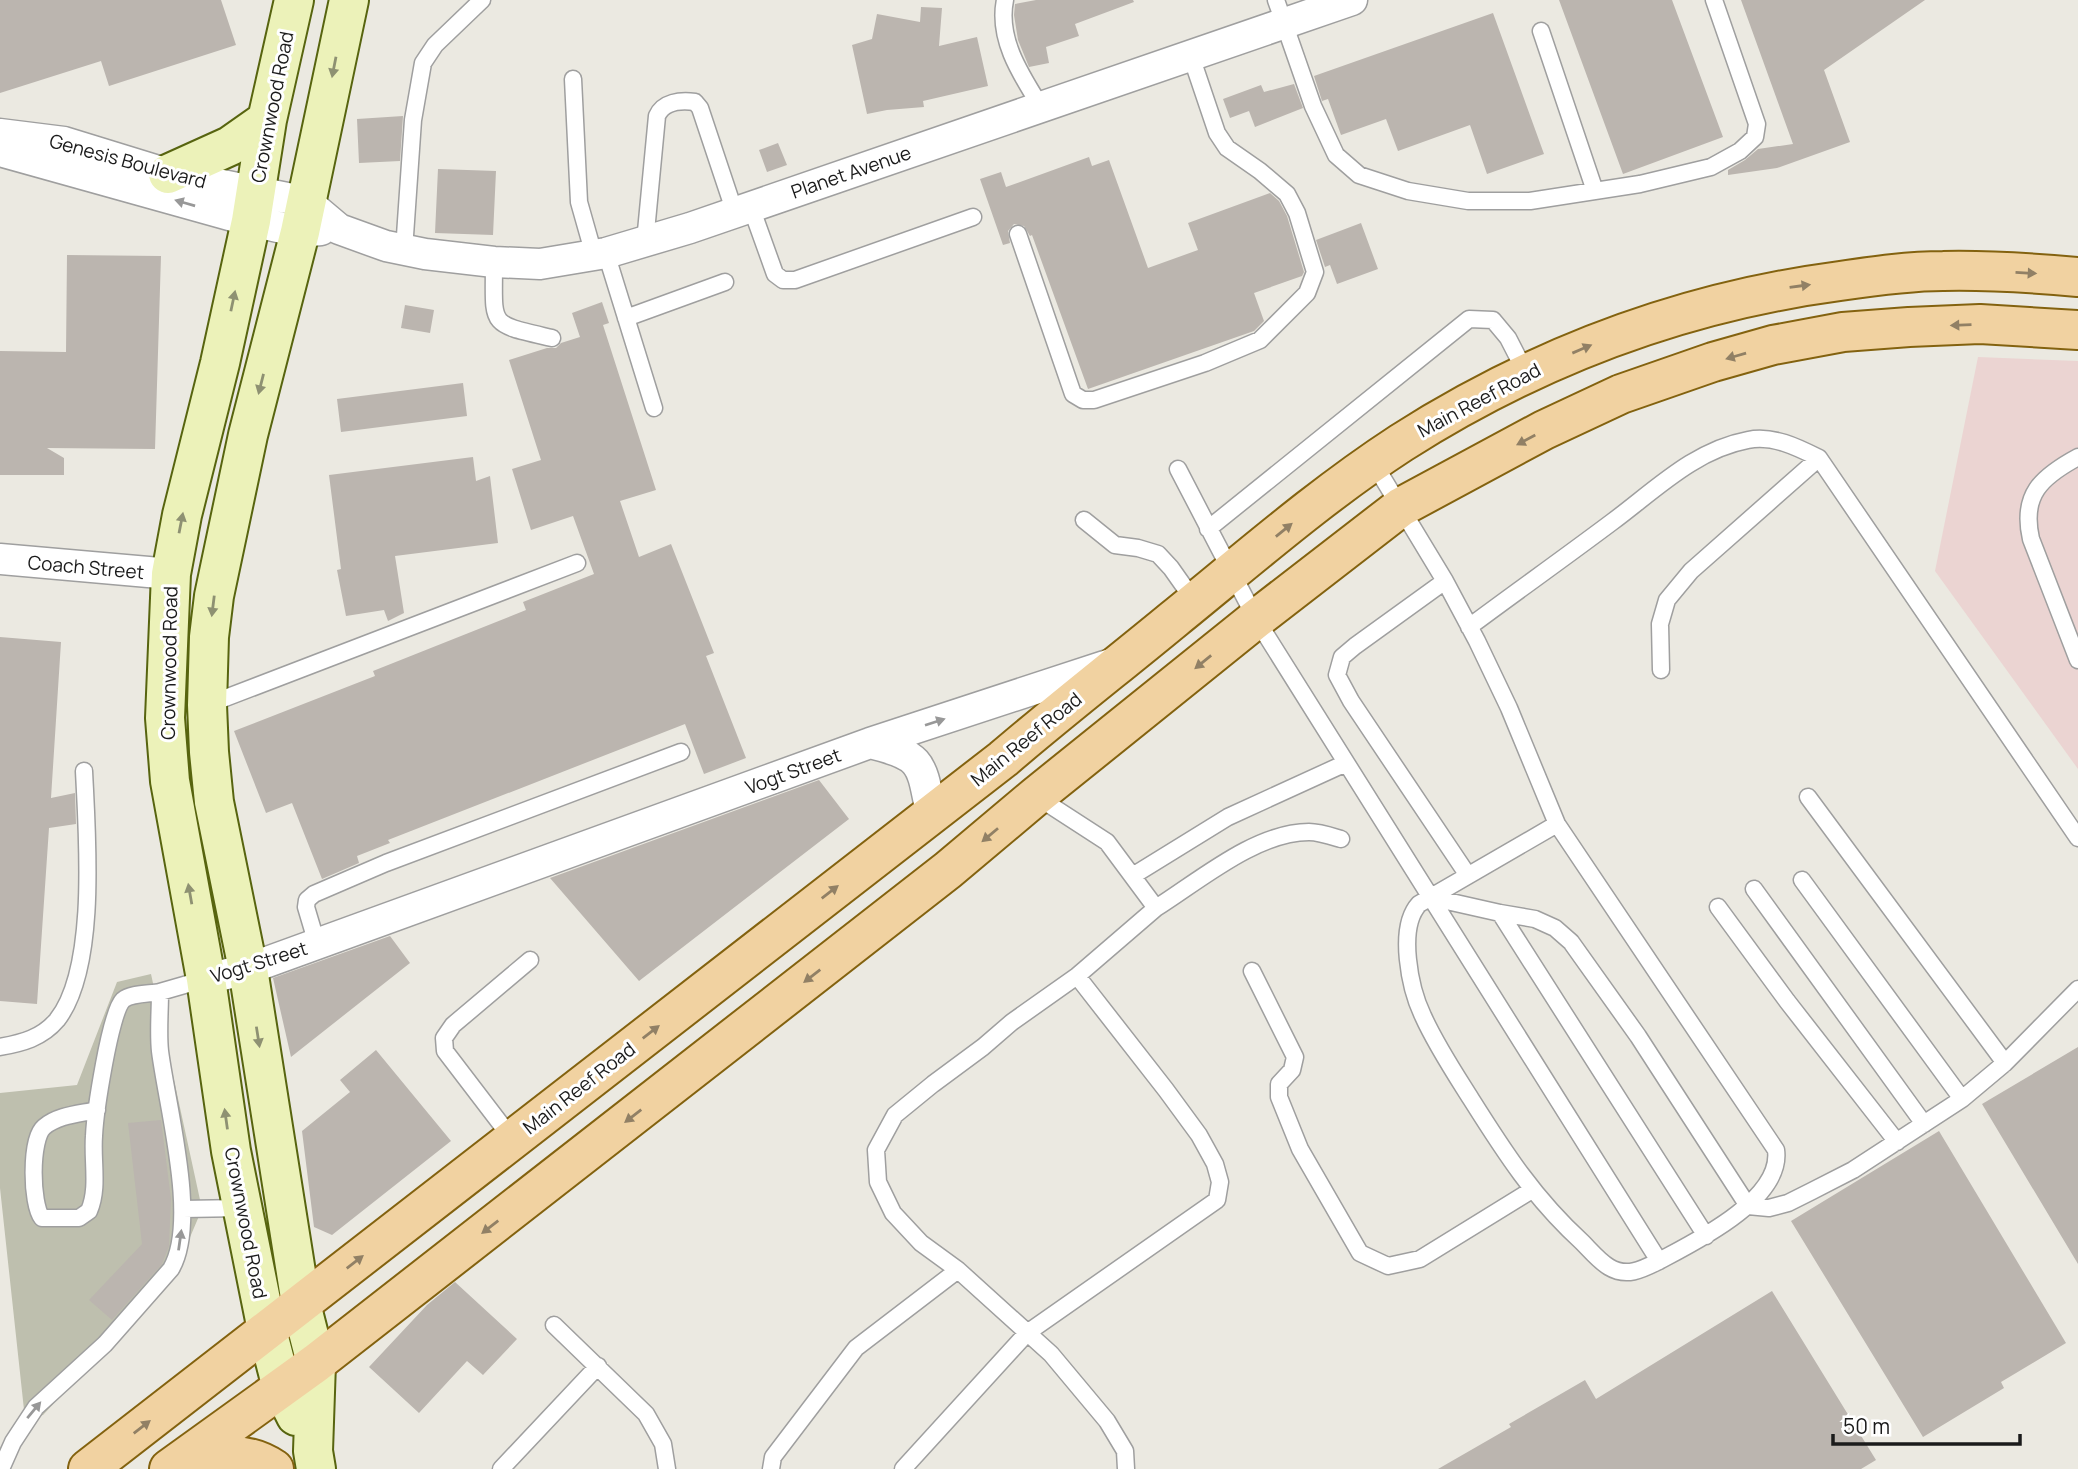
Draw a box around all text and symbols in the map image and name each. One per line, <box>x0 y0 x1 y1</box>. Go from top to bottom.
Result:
street label: Crownwood Road <box>245 29 299 185</box>
one-way arrow <box>328 56 339 78</box>
street label: Genesis Boulevard <box>47 128 209 194</box>
street label: Planet Avenue <box>788 139 914 205</box>
one-way arrow <box>175 197 196 207</box>
one-way arrow <box>2015 267 2037 278</box>
one-way arrow <box>1789 280 1811 291</box>
one-way arrow <box>228 290 239 312</box>
one-way arrow <box>1950 320 1972 331</box>
one-way arrow <box>1571 343 1592 354</box>
one-way arrow <box>1726 351 1747 361</box>
street label: Main Reef Road <box>1413 357 1545 443</box>
one-way arrow <box>255 373 266 395</box>
one-way arrow <box>1516 434 1535 446</box>
one-way arrow <box>176 512 187 534</box>
one-way arrow <box>1275 523 1292 538</box>
street label: Coach Street <box>27 549 145 585</box>
street label: Crownwood Road <box>155 586 183 740</box>
one-way arrow <box>208 595 219 617</box>
one-way arrow <box>1194 654 1211 669</box>
street label: Main Reef Road <box>965 686 1087 792</box>
one-way arrow <box>924 716 945 727</box>
street label: Vogt Street <box>742 742 844 800</box>
one-way arrow <box>981 827 999 843</box>
one-way arrow <box>184 883 195 905</box>
one-way arrow <box>821 886 839 900</box>
street label: Vogt Street <box>207 935 311 989</box>
one-way arrow <box>803 969 821 983</box>
one-way arrow <box>641 1025 659 1040</box>
one-way arrow <box>253 1026 264 1048</box>
street label: Main Reef Road <box>517 1036 641 1140</box>
one-way arrow <box>220 1108 231 1130</box>
one-way arrow <box>624 1109 642 1124</box>
street label: Crownwood Road <box>219 1145 273 1301</box>
one-way arrow <box>482 1220 500 1235</box>
one-way arrow <box>175 1229 186 1251</box>
one-way arrow <box>346 1255 364 1270</box>
one-way arrow <box>26 1401 42 1419</box>
scale bar <box>1833 1402 2020 1446</box>
text: 50 m <box>1843 1412 1890 1440</box>
one-way arrow <box>132 1420 150 1435</box>

